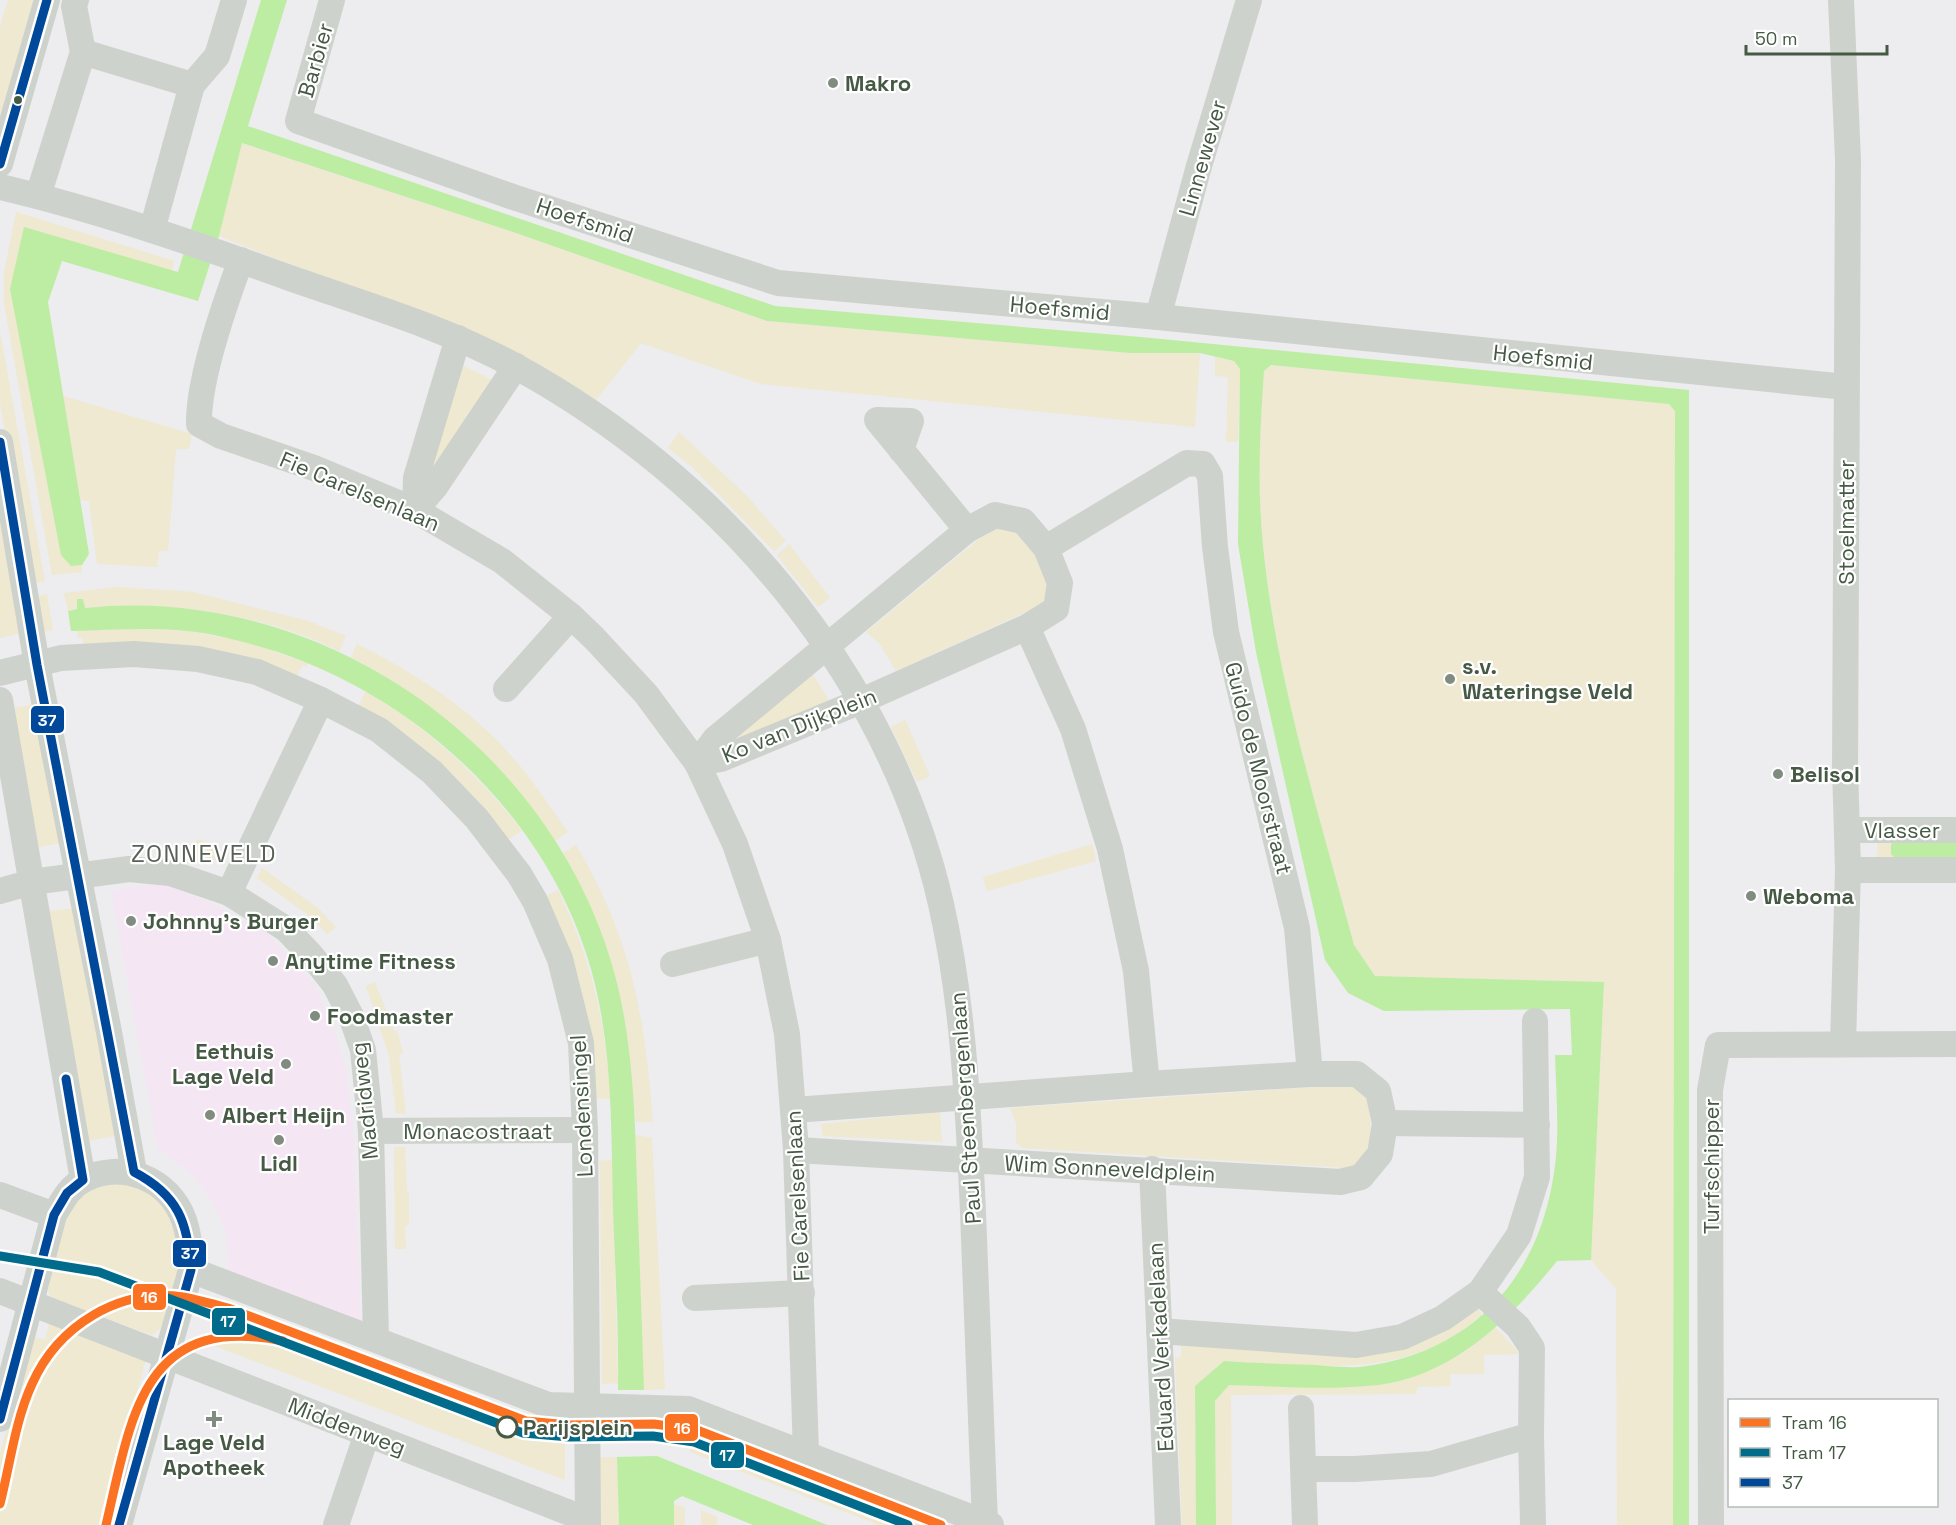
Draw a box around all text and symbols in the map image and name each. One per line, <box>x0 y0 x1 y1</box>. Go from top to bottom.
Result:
scale bar <box>1746 18 1887 56</box>
street label: Barbier <box>291 19 339 101</box>
text: 50 m <box>1755 27 1797 50</box>
place label: Makro <box>845 69 911 97</box>
marker: Makro <box>826 76 840 90</box>
unlabelled marker <box>12 94 24 106</box>
street label: Linnewever <box>1172 97 1232 219</box>
street label: Hoefsmid <box>533 191 637 249</box>
street label: Hoefsmid <box>1009 290 1111 326</box>
street label: Hoefsmid <box>1492 338 1594 376</box>
street label: Fie Carelsenlaan <box>276 445 444 537</box>
street label: Stoelmatter <box>1832 459 1860 585</box>
place label: s.v. Wateringse Veld <box>1462 652 1633 705</box>
street label: Guido de Moorstraat <box>1219 659 1299 877</box>
marker: s.v. Wateringse Veld <box>1443 672 1457 686</box>
street label: Ko van Dijkplein <box>718 681 880 769</box>
line badge: 37 <box>30 705 65 734</box>
text: 37 <box>38 710 56 731</box>
place label: Belisol <box>1790 760 1860 788</box>
marker: Belisol <box>1771 767 1785 781</box>
street label: Vlasser <box>1864 816 1940 844</box>
district label: ZONNEVELD <box>131 838 277 869</box>
place label: Weboma <box>1763 882 1855 910</box>
marker: Weboma <box>1744 889 1758 903</box>
place label: Johnny's Burger <box>143 907 319 935</box>
marker: Johnny's Burger <box>124 914 138 928</box>
place label: Anytime Fitness <box>285 947 456 975</box>
marker: Anytime Fitness <box>266 954 280 968</box>
street label: Paul Steenbergenlaan <box>943 991 987 1225</box>
place label: Foodmaster <box>327 1002 454 1030</box>
marker: Foodmaster <box>308 1009 322 1023</box>
street label: Londensingel <box>563 1034 599 1178</box>
place label: Eethuis Lage Veld <box>172 1037 274 1090</box>
street label: Madridweg <box>344 1041 384 1161</box>
marker: Eethuis Lage Veld <box>279 1057 293 1071</box>
street label: Turfschipper <box>1697 1098 1725 1234</box>
place label: Albert Heijn <box>222 1101 345 1129</box>
marker: Albert Heijn <box>203 1108 217 1122</box>
street label: Fie Carelsenlaan <box>779 1110 815 1282</box>
street label: Monacostraat <box>403 1117 553 1145</box>
marker: Lidl <box>272 1133 286 1147</box>
street label: Wim Sonneveldplein <box>1004 1148 1216 1188</box>
place label: Lidl <box>260 1149 298 1177</box>
line badge: 37 <box>172 1239 207 1268</box>
street label: Eduard Verkadelaan <box>1141 1242 1179 1452</box>
text: 37 <box>181 1243 199 1264</box>
line badge: 16 <box>132 1283 167 1311</box>
text: 16 <box>140 1287 158 1308</box>
line badge: 17 <box>211 1307 246 1336</box>
text: 17 <box>220 1311 236 1332</box>
street label: Middenweg <box>284 1391 410 1461</box>
legend <box>1728 1399 1938 1507</box>
text: Tram 16 <box>1782 1411 1847 1434</box>
marker: Lage Veld Apotheek <box>207 1412 221 1426</box>
place label: Parijsplein <box>523 1413 633 1441</box>
line badge: 16 <box>664 1413 699 1442</box>
marker: Parijsplein <box>496 1416 518 1438</box>
text: 16 <box>673 1418 691 1439</box>
place label: Lage Veld Apotheek <box>163 1428 266 1481</box>
line badge: 17 <box>710 1441 745 1469</box>
text: Tram 17 <box>1782 1441 1846 1464</box>
text: 17 <box>719 1445 735 1466</box>
text: 37 <box>1782 1471 1803 1494</box>

